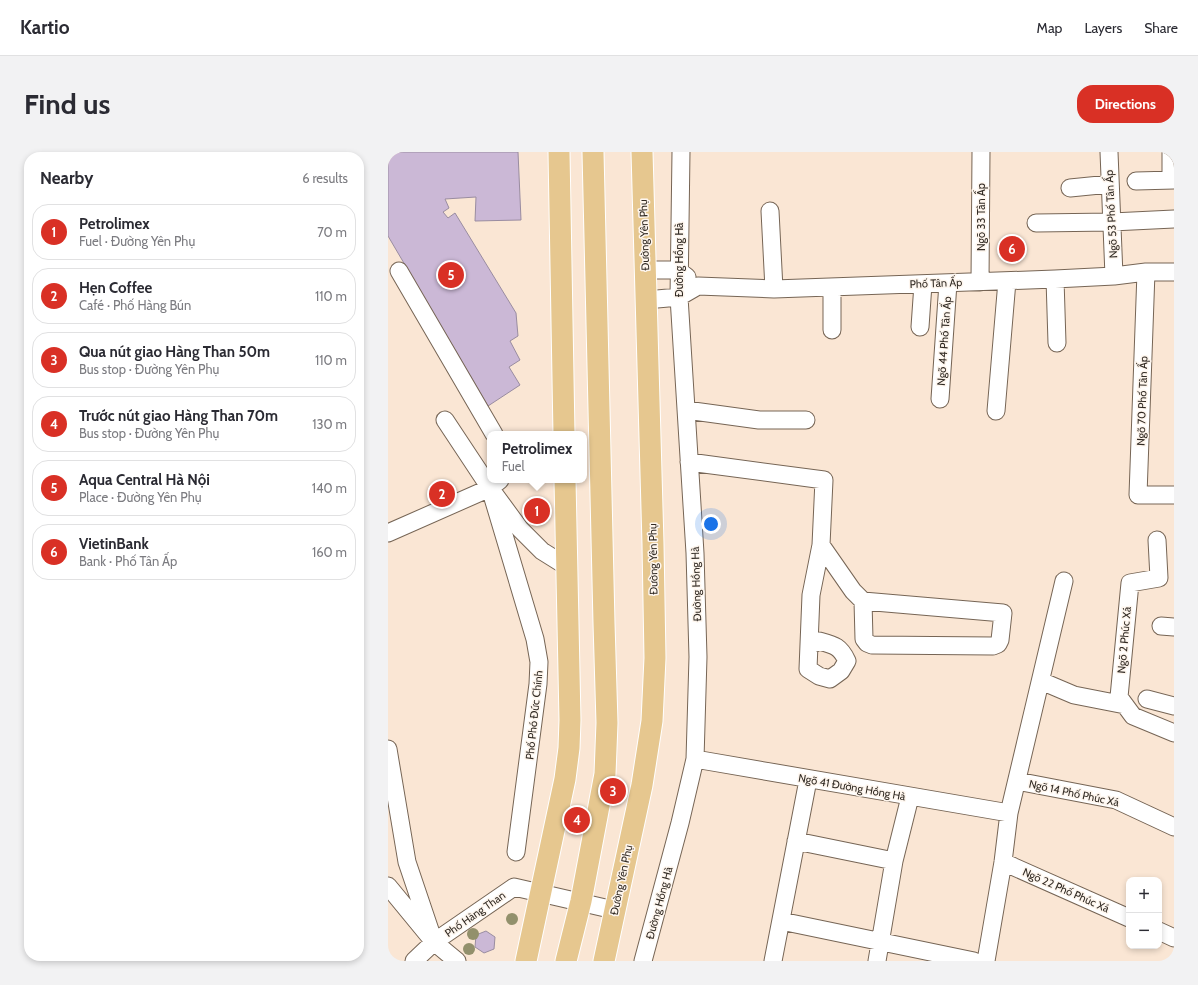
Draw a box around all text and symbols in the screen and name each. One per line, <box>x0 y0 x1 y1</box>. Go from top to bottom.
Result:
text: Kartio <box>20 16 69 39</box>
text: Map <box>1037 19 1062 37</box>
text: Layers <box>1084 19 1122 37</box>
text: Share <box>1144 19 1178 37</box>
button: Directions <box>1077 85 1174 123</box>
text: Find us <box>24 87 110 121</box>
text: Nearby <box>40 168 93 188</box>
street label: Ngõ 53 Phố Tân Ấp <box>1101 169 1120 259</box>
text: 6 results <box>302 170 348 186</box>
street label: Ngõ 33 Tân Ấp <box>973 183 988 251</box>
street label: Đường Yên Phụ <box>636 199 652 271</box>
text: Petrolimex <box>79 215 150 233</box>
street label: Đường Hồng Hà <box>672 222 686 297</box>
text: 1 <box>52 224 56 240</box>
text: 70 m <box>317 224 347 240</box>
text: Fuel · Đường Yên Phụ <box>79 233 195 249</box>
pin: 6 <box>999 234 1025 264</box>
pin: 5 <box>438 260 464 290</box>
street label: Phố Tân Ấp <box>909 274 963 291</box>
text: Hẹn Coffee <box>79 279 152 297</box>
text: 2 <box>51 288 57 304</box>
text: 110 m <box>315 288 347 304</box>
street label: Ngõ 44 Phố Tân Ấp <box>933 296 954 386</box>
text: Café · Phố Hàng Bún <box>79 297 191 313</box>
text: Qua nút giao Hàng Than 50m <box>79 343 270 361</box>
text: 3 <box>50 352 58 368</box>
text: 110 m <box>315 352 347 368</box>
street label: Ngõ 70 Phố Tân Ấp <box>1132 356 1151 446</box>
text: Bus stop · Đường Yên Phụ <box>79 361 219 377</box>
text: Trước nút giao Hàng Than 70m <box>79 407 278 425</box>
text: 4 <box>50 416 58 432</box>
text: 130 m <box>312 416 347 432</box>
text: Bus stop · Đường Yên Phụ <box>79 425 219 441</box>
popup <box>487 431 587 483</box>
text: Petrolimex <box>502 440 572 458</box>
text: Fuel <box>502 458 525 474</box>
text: Aqua Central Hà Nội <box>79 471 210 489</box>
pin: 2 <box>429 479 455 509</box>
text: 5 <box>51 480 57 496</box>
text: 140 m <box>312 480 347 496</box>
text: Place · Đường Yên Phụ <box>79 489 202 505</box>
pin: 1 <box>524 496 550 526</box>
your location <box>701 514 721 534</box>
street label: Đường Yên Phụ <box>645 523 661 595</box>
text: VietinBank <box>79 535 149 553</box>
text: 6 <box>50 544 58 560</box>
text: 160 m <box>312 544 347 560</box>
street label: Đường Hồng Hà <box>688 546 704 622</box>
text: Bank · Phố Tân Ấp <box>79 553 177 569</box>
street label: Ngõ 2 Phúc Xá <box>1114 605 1134 674</box>
street label: Phố Phó Đức Chính <box>522 670 546 760</box>
street label: Ngõ 41 Đường Hồng Hà <box>797 771 907 803</box>
pin: 3 <box>600 776 626 806</box>
street label: Ngõ 14 Phố Phúc Xá <box>1028 777 1121 810</box>
pin: 4 <box>564 805 590 835</box>
street label: Đường Yên Phụ <box>607 843 635 916</box>
street label: Đường Hồng Hà <box>643 864 676 941</box>
street label: Ngõ 22 Phố Phúc Xá <box>1020 865 1112 916</box>
map controls <box>1126 877 1162 949</box>
button: + <box>1126 877 1162 913</box>
street label: Phố Hàng Than <box>442 888 508 940</box>
button: − <box>1126 913 1162 949</box>

